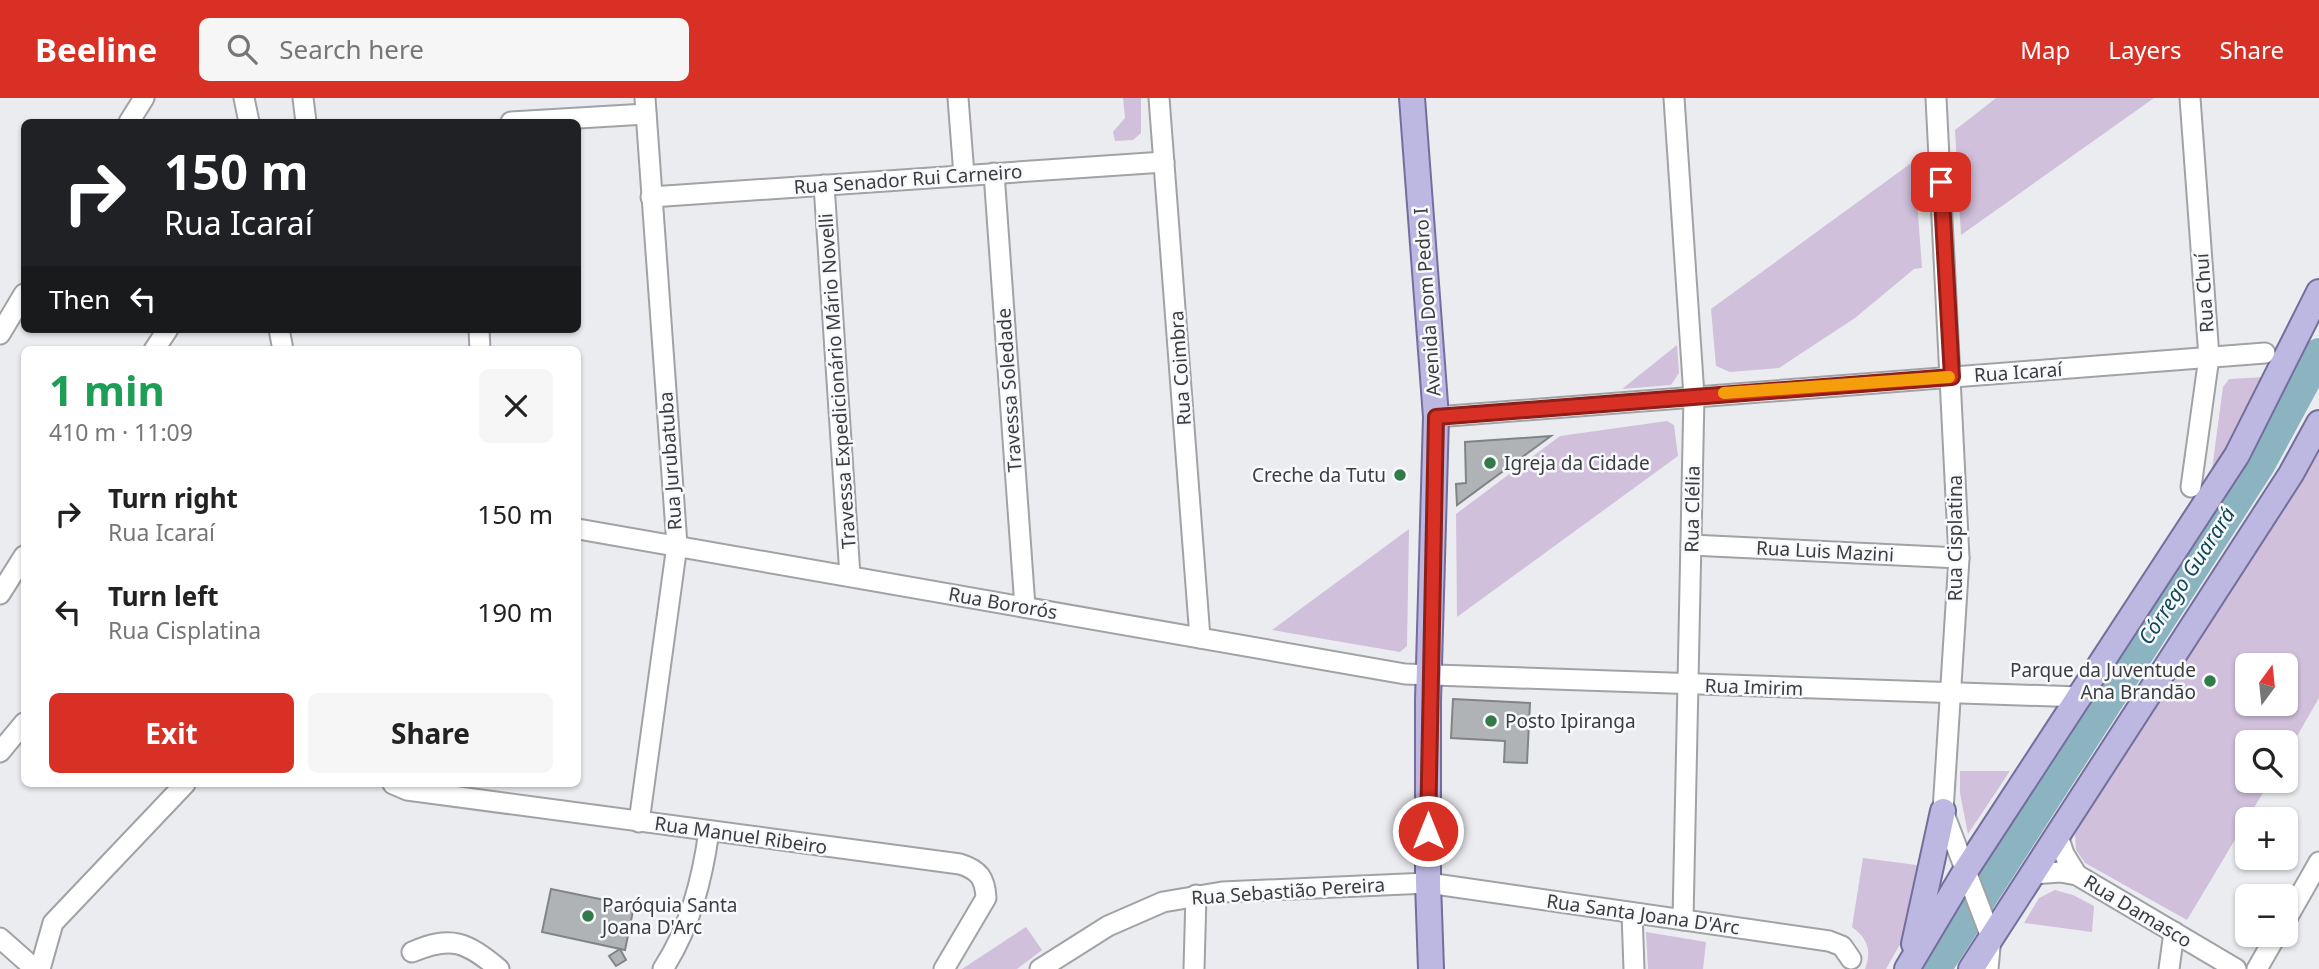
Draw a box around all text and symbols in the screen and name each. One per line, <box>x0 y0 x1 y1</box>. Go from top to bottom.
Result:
search box <box>199 18 689 81</box>
text: Beeline <box>35 27 157 72</box>
icon: search <box>223 30 261 68</box>
text: Search here <box>279 31 424 67</box>
text: Map <box>2020 33 2070 66</box>
text: Layers <box>2108 33 2182 66</box>
text: Share <box>2220 33 2284 66</box>
text: 150 m <box>164 138 309 204</box>
icon: right <box>49 147 140 238</box>
pin <box>1911 152 1971 212</box>
street label: Rua Senador Rui Carneiro <box>793 158 1023 200</box>
icon: arrive <box>1922 163 1960 201</box>
text: Rua Icaraí <box>164 201 313 244</box>
street label: Avenida Dom Pedro I <box>1407 207 1447 397</box>
street label: Travessa Expedicionário Mário Novelli <box>812 212 862 550</box>
street label: Rua Chuí <box>2188 251 2220 334</box>
icon: left <box>124 280 162 318</box>
text: Then <box>49 281 110 317</box>
street label: Travessa Soledade <box>990 307 1028 473</box>
street label: Rua Coimbra <box>1163 310 1197 426</box>
street label: Rua Icaraí <box>1973 356 2064 388</box>
text: 1 min <box>49 361 165 418</box>
button: close <box>479 369 553 443</box>
street label: Rua Jurubatuba <box>652 391 688 531</box>
text: 410 m · 11:09 <box>49 416 193 448</box>
place label: Igreja da Cidade <box>1504 450 1650 476</box>
marker: Igreja da Cidade <box>1482 455 1498 471</box>
place label: Creche da Tutu <box>1252 462 1386 488</box>
street label: Rua Clélia <box>1678 465 1706 553</box>
marker: Creche da Tutu <box>1392 467 1408 483</box>
street label: Rua Cisplatina <box>1942 475 1968 601</box>
text: Turn right <box>108 480 238 516</box>
icon: right <box>49 495 87 533</box>
text: 150 m <box>477 496 553 532</box>
water label: Córrego Guarará <box>2131 501 2241 650</box>
text: Rua Icaraí <box>108 516 215 548</box>
street label: Rua Luis Mazini <box>1755 534 1895 568</box>
text: Turn left <box>108 578 219 614</box>
street label: Rua Bororós <box>947 581 1059 625</box>
icon: left <box>49 593 87 631</box>
text: 190 m <box>477 594 553 630</box>
text: Rua Cisplatina <box>108 614 261 646</box>
north arrow <box>2235 653 2298 716</box>
map controls <box>2235 653 2298 947</box>
place label: Parque da Juventude Ana Brandão <box>2010 657 2196 705</box>
street label: Rua Imirim <box>1704 672 1804 702</box>
marker: Parque da Juventude Ana Brandão <box>2202 673 2218 689</box>
button: Exit <box>49 693 294 773</box>
button: Share <box>308 693 553 773</box>
place label: Posto Ipiranga <box>1505 708 1636 734</box>
marker: Posto Ipiranga <box>1483 713 1499 729</box>
button: search <box>2235 730 2298 793</box>
position arrow <box>1391 794 1465 868</box>
button: + <box>2235 807 2298 870</box>
street label: Rua Manuel Ribeiro <box>653 810 829 860</box>
street label: Rua Damasco <box>2079 868 2197 954</box>
street label: Rua Sebastião Pereira <box>1190 871 1386 911</box>
button: − <box>2235 884 2298 947</box>
street label: Rua Santa Joana D'Arc <box>1545 888 1741 940</box>
place label: Paróquia Santa Joana D'Arc <box>600 892 737 940</box>
marker: Paróquia Santa Joana D'Arc <box>580 908 596 924</box>

